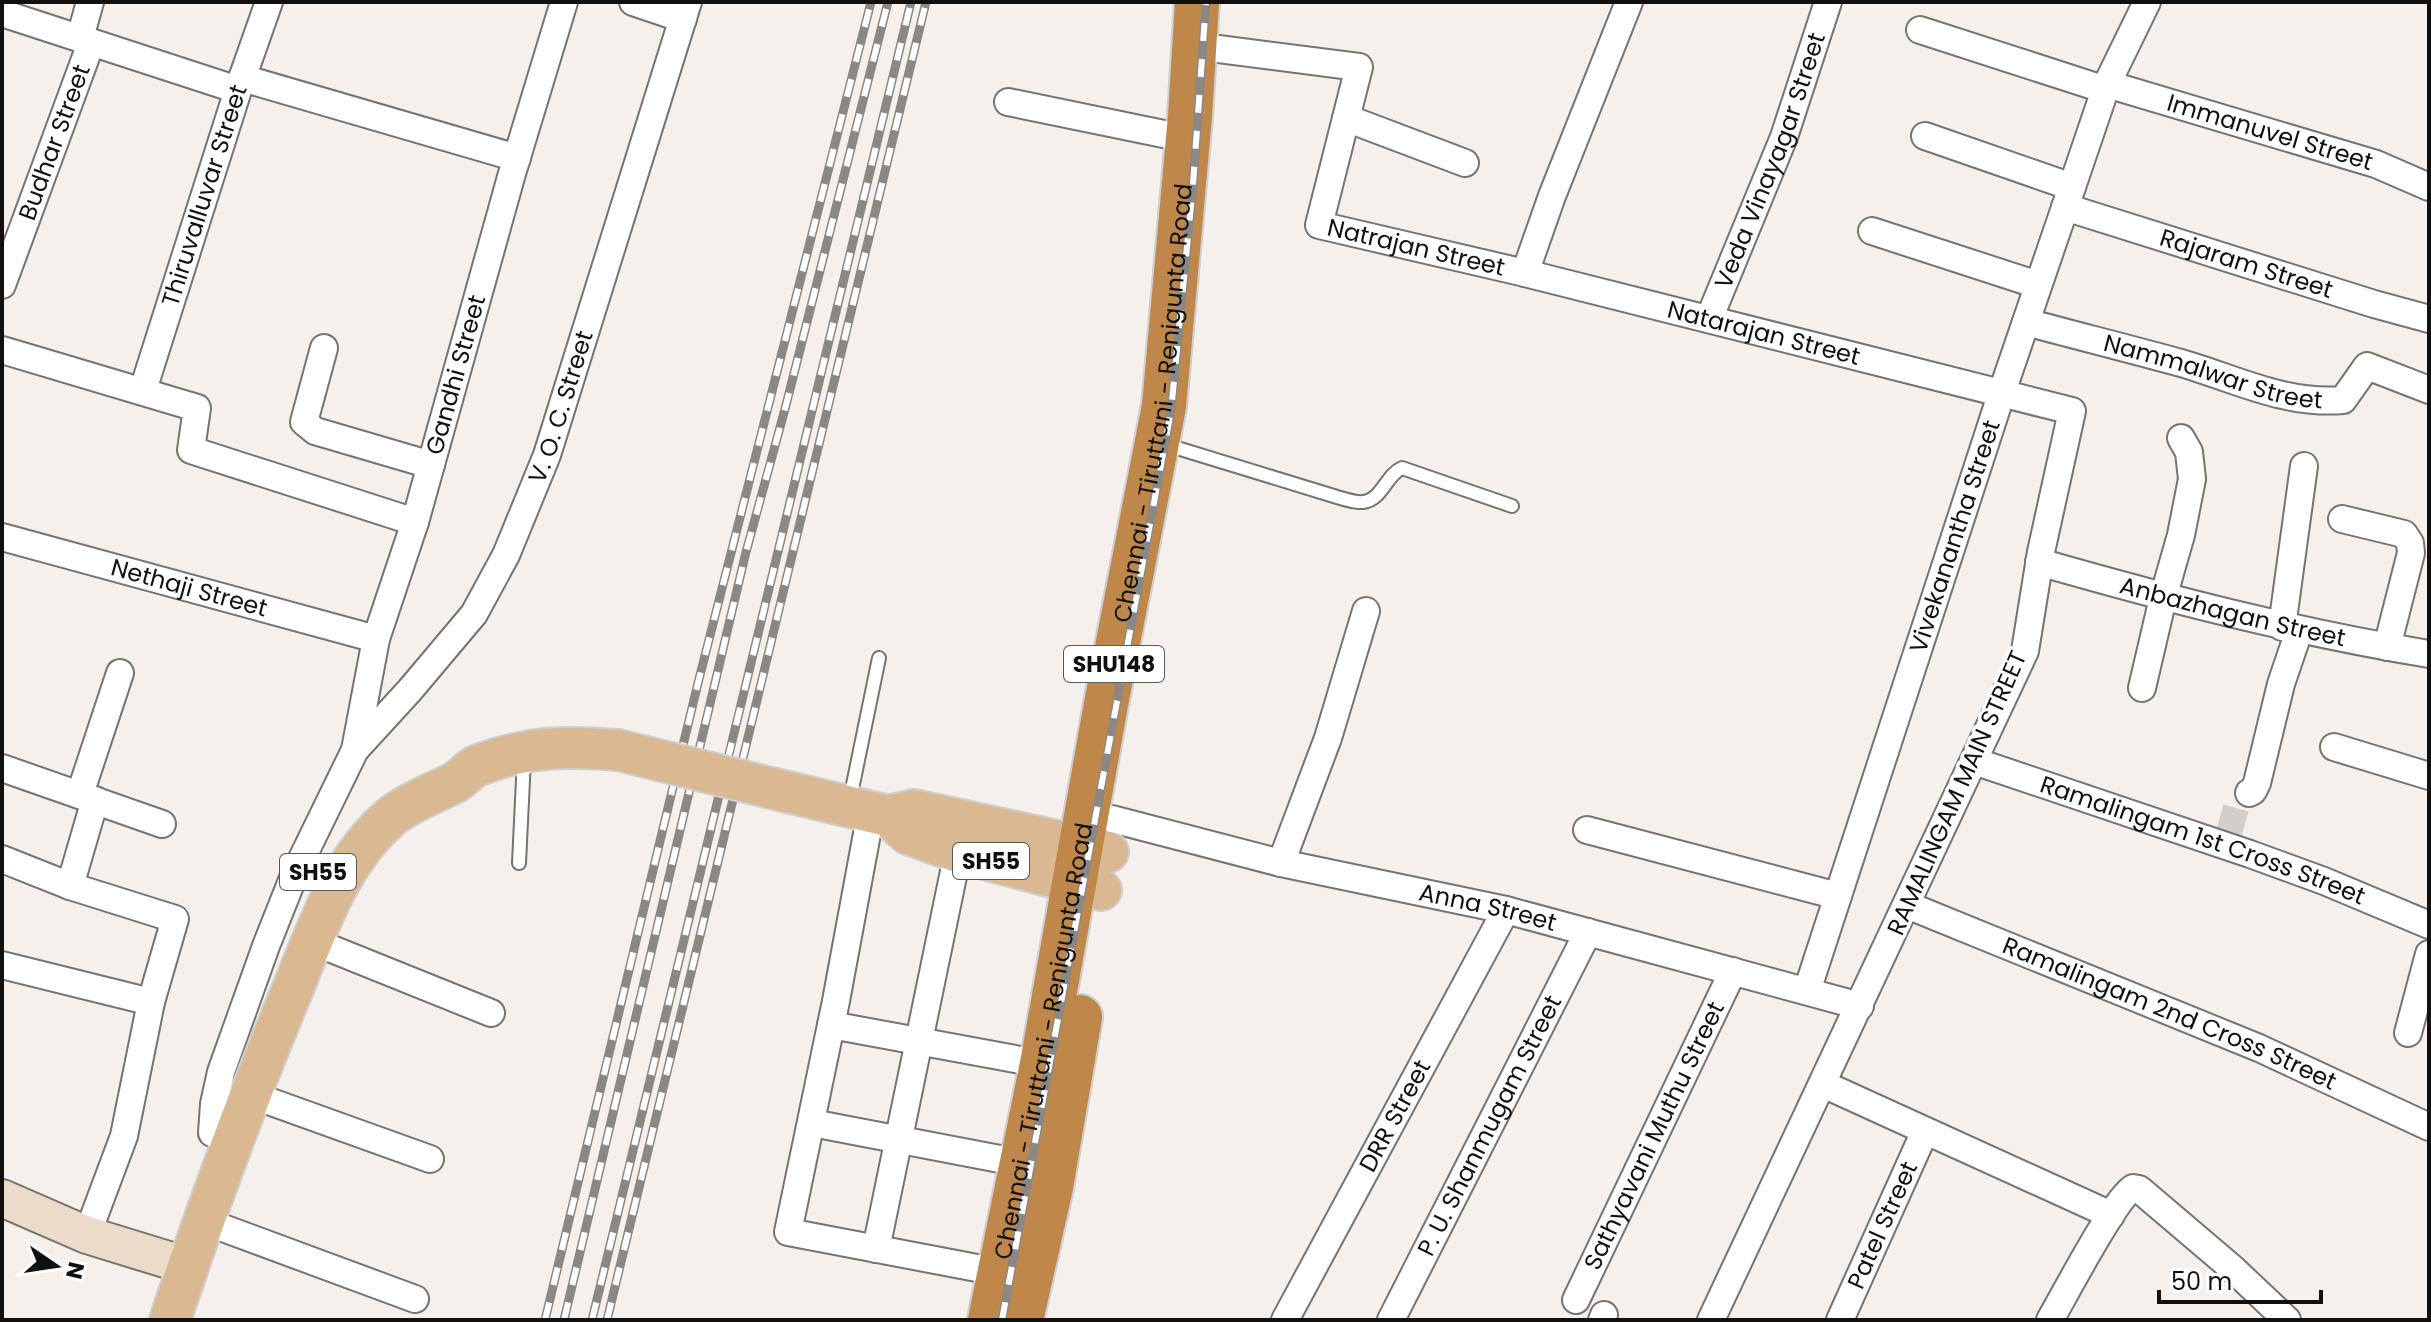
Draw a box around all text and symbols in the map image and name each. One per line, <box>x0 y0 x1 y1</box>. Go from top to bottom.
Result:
street label: Veda Vinayagar Street <box>1706 28 1833 294</box>
street label: Budhar Street <box>10 60 98 225</box>
street label: Thiruvalluvar Street <box>154 80 255 310</box>
street label: Immanuvel Street <box>2163 86 2377 178</box>
street label: Chennai - Tiruttani - Renigunta Road <box>1105 182 1200 625</box>
street label: Natrajan Street <box>1324 210 1508 284</box>
street label: Rajaram Street <box>2156 221 2337 306</box>
street label: Gandhi Street <box>417 291 493 458</box>
street label: Natarajan Street <box>1664 293 1864 373</box>
street label: Nammalwar Street <box>2100 326 2323 417</box>
street label: V. O. C. Street <box>520 327 601 488</box>
street label: Vivekanantha Street <box>1901 416 2008 657</box>
street label: Nethaji Street <box>107 550 271 625</box>
street label: Anbazhagan Street <box>2116 568 2348 654</box>
street label: RAMALINGAM MAIN STREET <box>1879 645 2034 940</box>
road number: SHU148 <box>1064 646 1164 682</box>
street label: Ramalingam 1st Cross Street <box>2036 767 2371 912</box>
street label: Chennai - Tiruttani - Renigunta Road <box>986 820 1101 1262</box>
road number: SH55 <box>953 843 1029 879</box>
road number: SH55 <box>280 854 356 890</box>
street label: Anna Street <box>1416 875 1560 939</box>
street label: Ramalingam 2nd Cross Street <box>1998 929 2342 1098</box>
street label: P. U. Shanmugam Street <box>1409 989 1569 1261</box>
street label: Sathyavani Muthu Street <box>1576 996 1732 1275</box>
street label: DRR Street <box>1351 1054 1438 1177</box>
street label: Patel Street <box>1839 1156 1925 1294</box>
north arrow <box>16 1226 96 1306</box>
scale bar <box>2159 1254 2321 1304</box>
text: N <box>58 1259 92 1282</box>
text: 50 m <box>2171 1265 2232 1298</box>

